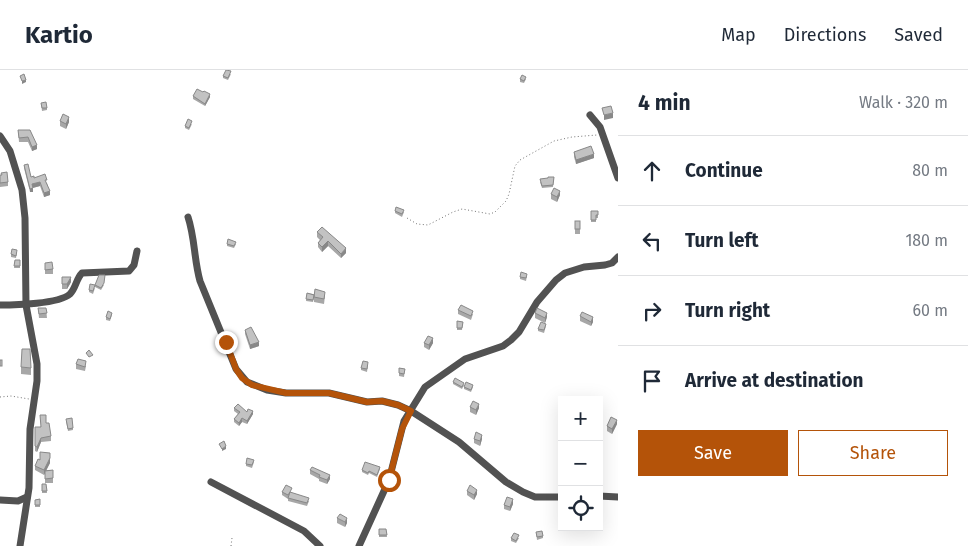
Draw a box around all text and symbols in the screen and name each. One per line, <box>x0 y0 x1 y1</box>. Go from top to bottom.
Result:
text: Kartio <box>25 21 93 49</box>
text: Map <box>721 24 756 46</box>
text: Directions <box>784 24 866 46</box>
text: Saved <box>894 24 943 46</box>
text: 4 min <box>638 90 691 116</box>
text: Walk · 320 m <box>859 93 948 112</box>
icon: ahead <box>638 157 666 185</box>
text: Continue <box>685 159 763 182</box>
text: 80 m <box>912 161 948 180</box>
icon: left <box>638 227 666 255</box>
text: Turn left <box>685 229 759 252</box>
text: 180 m <box>905 231 948 250</box>
icon: right <box>638 297 666 325</box>
text: Turn right <box>685 299 770 322</box>
text: 60 m <box>913 301 948 320</box>
route end <box>215 331 238 354</box>
icon: arrive <box>638 367 666 395</box>
text: Arrive at destination <box>685 369 864 392</box>
map controls <box>558 396 603 531</box>
button: + <box>558 396 603 441</box>
button: Save <box>638 430 788 476</box>
button: Share <box>798 430 948 476</box>
button: − <box>558 441 603 486</box>
route start <box>378 469 401 492</box>
button: locate <box>558 486 603 531</box>

